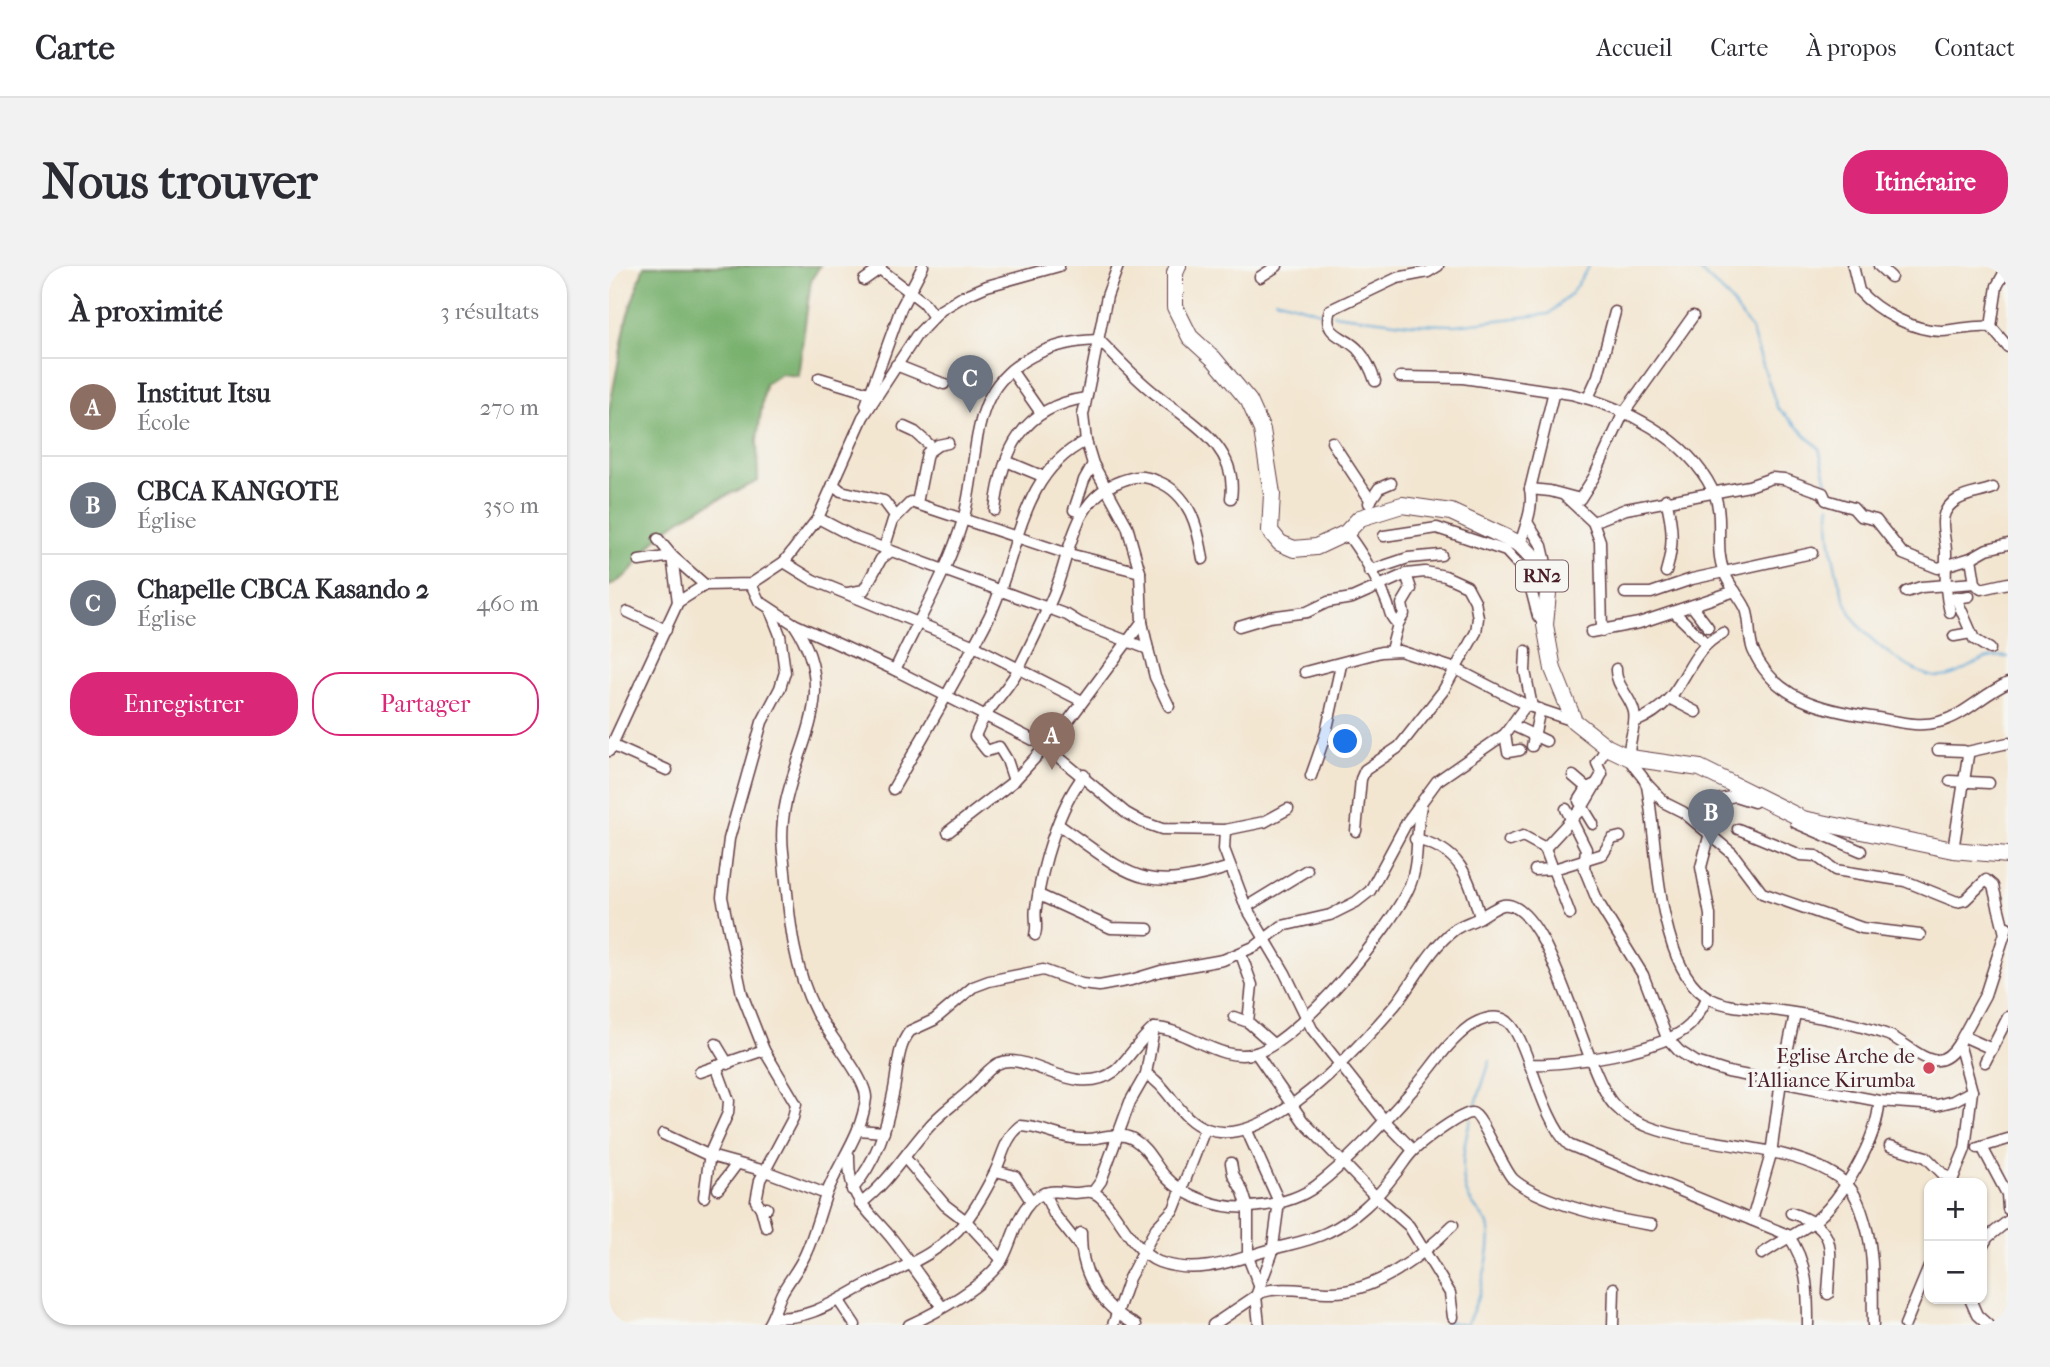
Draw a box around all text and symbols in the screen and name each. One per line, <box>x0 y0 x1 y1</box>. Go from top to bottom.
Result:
text: Carte <box>35 29 115 68</box>
text: Accueil <box>1597 34 1672 62</box>
text: Carte <box>1710 34 1768 62</box>
text: À propos <box>1806 34 1896 62</box>
text: Contact <box>1934 34 2015 62</box>
button: Itinéraire <box>1843 150 2008 214</box>
text: Nous trouver <box>42 153 317 211</box>
text: À proximité <box>70 294 223 329</box>
text: 3 résultats <box>440 298 539 325</box>
pin: C <box>947 355 993 413</box>
text: Institut Itsu <box>137 378 271 409</box>
text: A <box>86 394 100 421</box>
text: 270 m <box>479 394 539 421</box>
text: École <box>137 409 190 436</box>
text: CBCA KANGOTE <box>137 476 339 507</box>
text: B <box>86 492 100 519</box>
text: 350 m <box>483 492 539 519</box>
text: Église <box>137 507 196 534</box>
road number: RN2 <box>1516 560 1568 592</box>
text: Chapelle CBCA Kasando 2 <box>137 574 429 605</box>
text: C <box>85 590 101 617</box>
text: 460 m <box>476 590 539 617</box>
text: Église <box>137 605 196 632</box>
button: Enregistrer <box>70 672 298 736</box>
button: Partager <box>312 672 539 736</box>
pin: A <box>1029 712 1075 770</box>
your location <box>1328 724 1362 758</box>
pin: B <box>1688 789 1734 847</box>
place label: Eglise Arche de l'Alliance Kirumba <box>1747 1044 1915 1092</box>
marker: Eglise Arche de l'Alliance Kirumba <box>1921 1060 1937 1076</box>
map controls <box>1924 1178 1987 1304</box>
button: + <box>1924 1178 1987 1241</box>
button: − <box>1924 1241 1987 1304</box>

